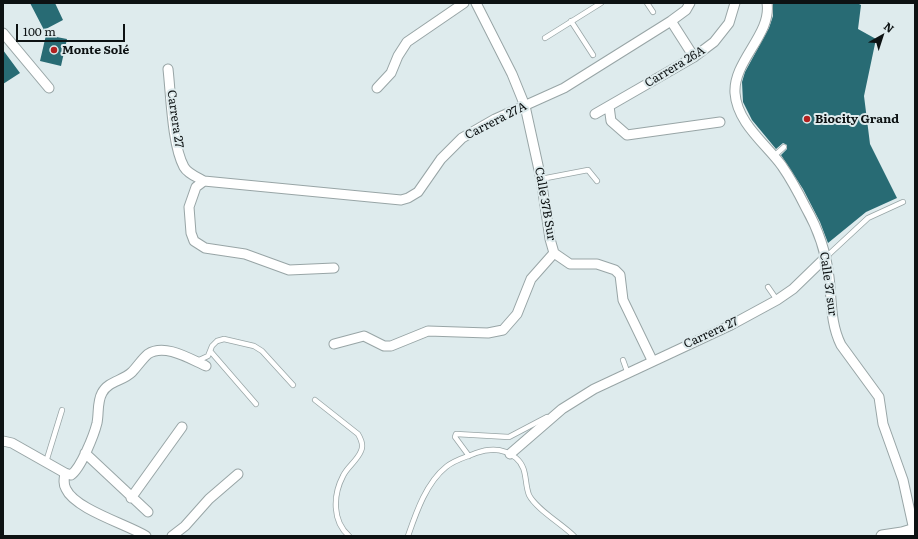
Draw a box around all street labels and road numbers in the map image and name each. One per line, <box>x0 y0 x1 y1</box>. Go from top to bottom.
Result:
street label: Carrera 26A <box>642 43 708 91</box>
street label: Carrera 27 <box>164 89 186 149</box>
street label: Carrera 27A <box>463 99 529 143</box>
street label: Calle 37B Sur <box>531 166 559 242</box>
street label: Calle 37 sur <box>816 251 840 317</box>
street label: Carrera 27 <box>681 314 741 352</box>

